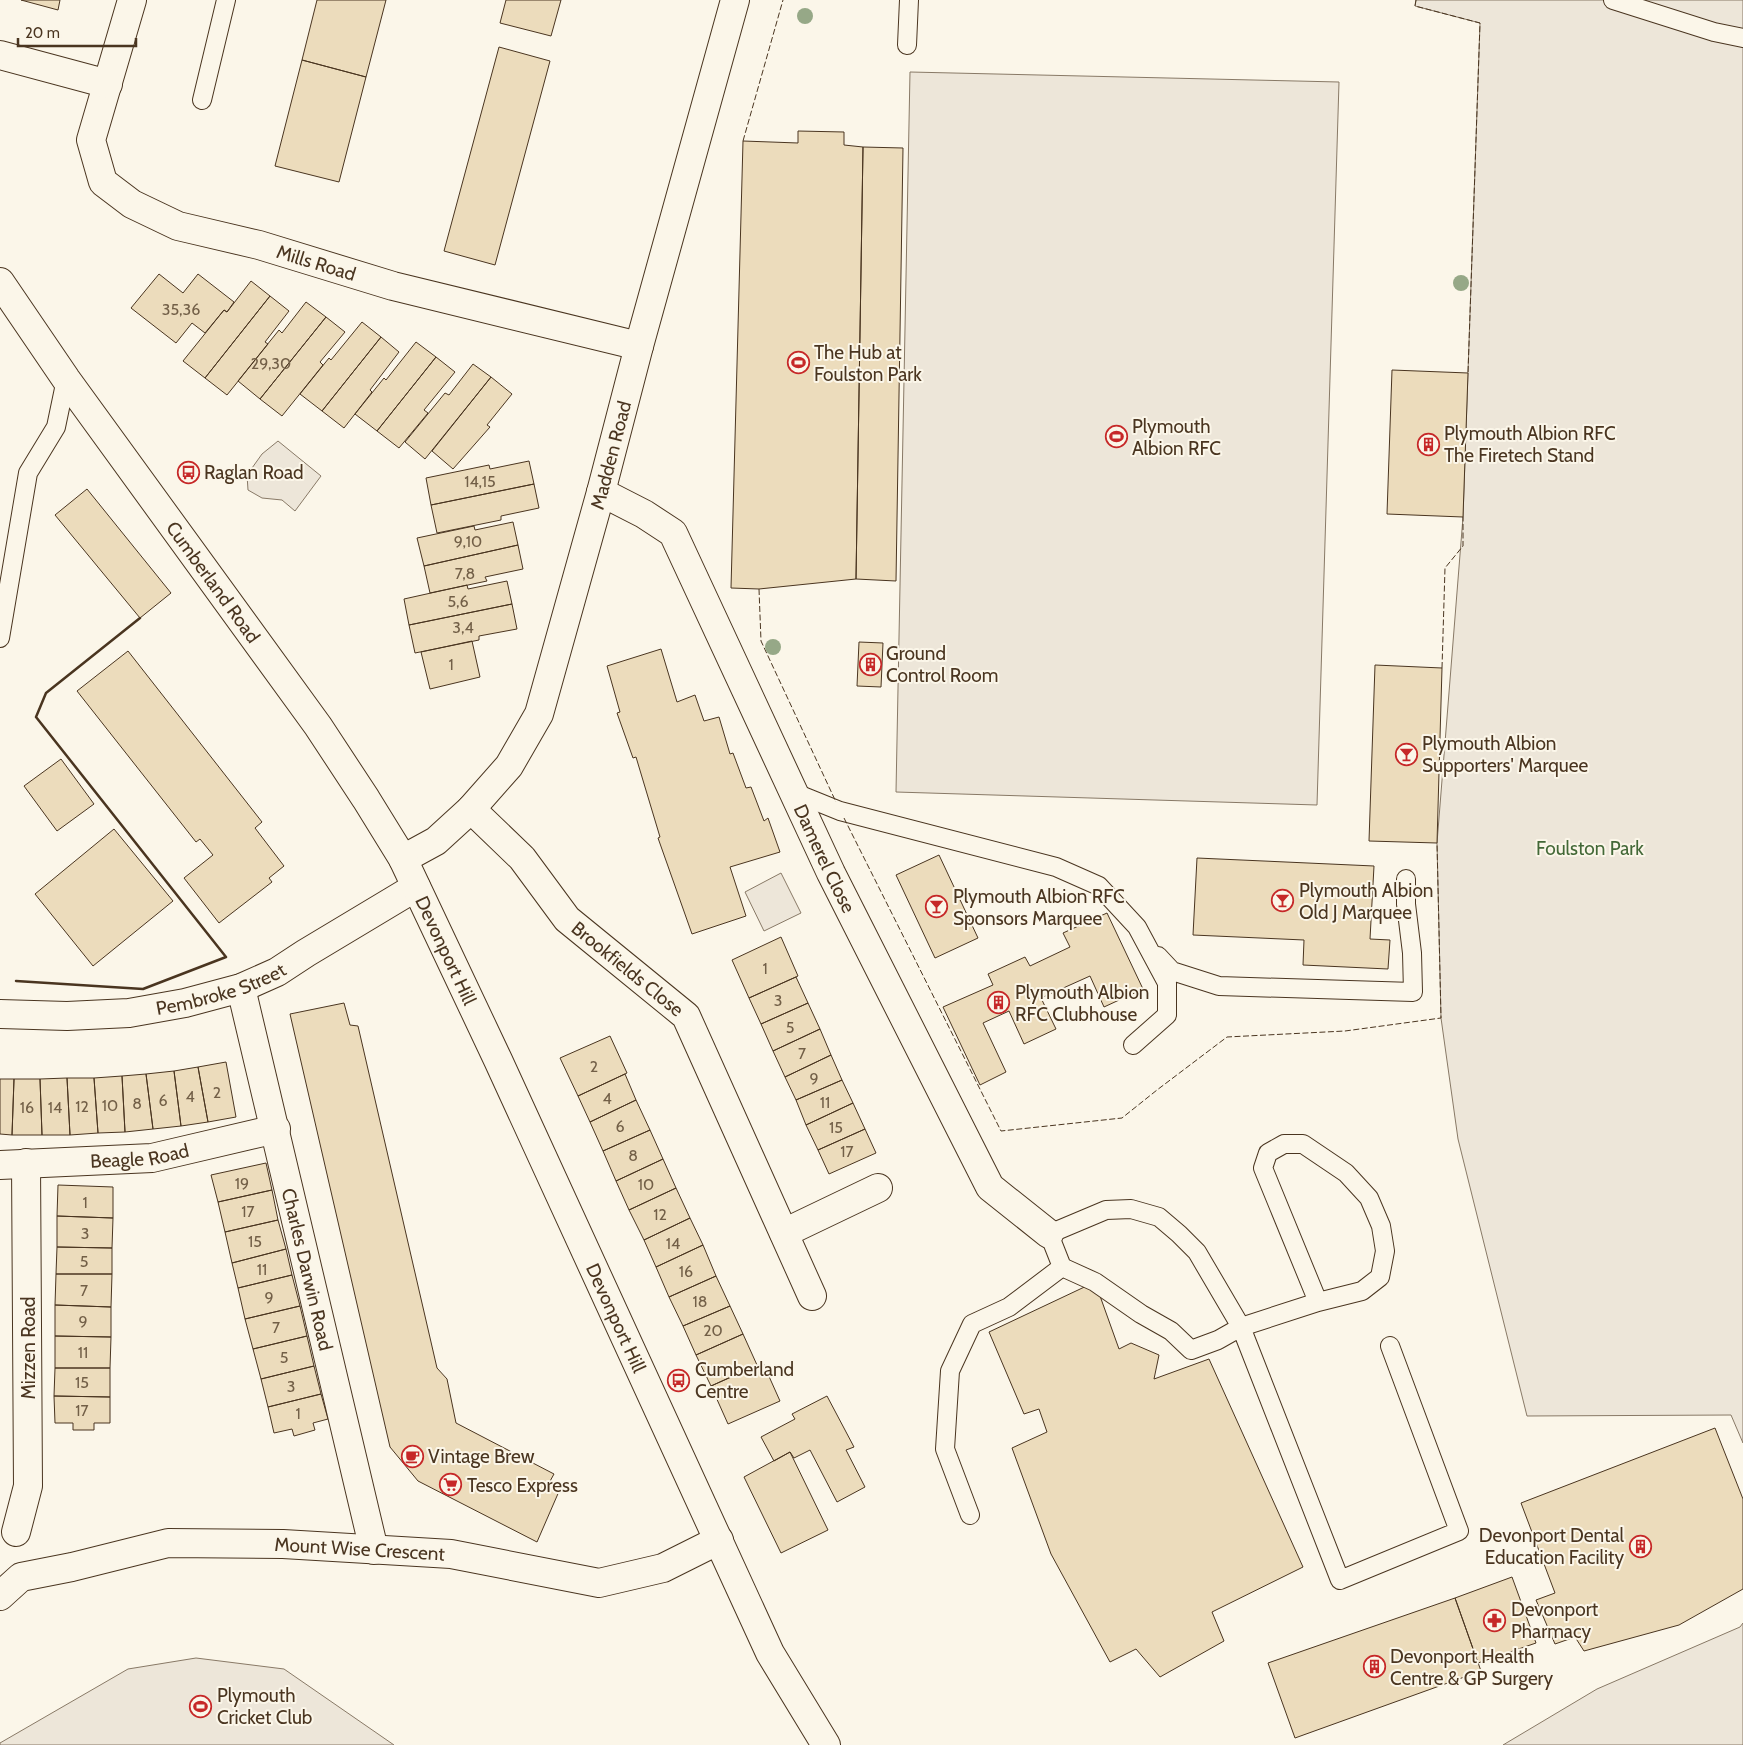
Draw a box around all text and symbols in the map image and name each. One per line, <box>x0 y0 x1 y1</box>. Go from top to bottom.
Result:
scale bar <box>18 15 135 47</box>
text: 20 m <box>25 24 60 42</box>
street label: Mills Road <box>274 240 359 285</box>
house number: 35,36 <box>162 300 200 319</box>
place label: The Hub at Foulston Park <box>814 341 922 386</box>
sports icon: The Hub at Foulston Park <box>786 351 810 375</box>
house number: 29,30 <box>251 354 291 373</box>
street label: Madden Road <box>585 398 636 512</box>
place label: Plymouth Albion RFC <box>1132 415 1221 460</box>
place label: Plymouth Albion RFC The Firetech Stand <box>1444 422 1616 467</box>
sports icon: Plymouth Albion RFC <box>1104 425 1128 449</box>
building icon: Plymouth Albion RFC The Firetech Stand <box>1416 432 1440 456</box>
bus stop icon: Raglan Road <box>176 460 200 484</box>
place label: Raglan Road <box>204 461 304 484</box>
house number: 14,15 <box>464 472 496 491</box>
street label: Cumberland Road <box>161 517 265 647</box>
house number: 9,10 <box>454 532 482 551</box>
house number: 7,8 <box>455 564 475 583</box>
house number: 5,6 <box>447 592 469 611</box>
house number: 3,4 <box>452 618 474 637</box>
place label: Ground Control Room <box>886 642 998 687</box>
building icon: Ground Control Room <box>858 652 882 676</box>
house number: 1 <box>448 655 454 674</box>
place label: Plymouth Albion Supporters' Marquee <box>1422 732 1588 777</box>
bar icon: Plymouth Albion Supporters' Marquee <box>1394 742 1418 766</box>
street label: Damerel Close <box>789 800 861 917</box>
park label: Foulston Park <box>1536 837 1644 860</box>
place label: Plymouth Albion Old J Marquee <box>1299 879 1433 924</box>
place label: Plymouth Albion RFC Sponsors Marquee <box>953 885 1125 930</box>
bar icon: Plymouth Albion Old J Marquee <box>1271 889 1295 913</box>
street label: Devonport Hill <box>411 892 482 1009</box>
bar icon: Plymouth Albion RFC Sponsors Marquee <box>925 895 949 919</box>
street label: Brookfields Close <box>567 916 689 1021</box>
street label: Pembroke Street <box>154 958 291 1019</box>
house number: 1 <box>762 959 768 978</box>
place label: Plymouth Albion RFC Clubhouse <box>1015 981 1149 1026</box>
house number: 3 <box>774 991 782 1010</box>
building icon: Plymouth Albion RFC Clubhouse <box>987 991 1011 1015</box>
house number: 5 <box>786 1018 794 1037</box>
house number: 7 <box>798 1044 806 1063</box>
house number: 2 <box>590 1057 598 1076</box>
house number: 9 <box>809 1069 819 1088</box>
house number: 2 <box>213 1083 221 1102</box>
house number: 4 <box>185 1087 195 1106</box>
house number: 4 <box>602 1089 612 1108</box>
house number: 6 <box>158 1091 168 1110</box>
house number: 11 <box>820 1093 830 1112</box>
house number: 8 <box>132 1094 142 1113</box>
house number: 10 <box>102 1096 118 1115</box>
house number: 12 <box>75 1097 89 1116</box>
house number: 16 <box>20 1098 34 1117</box>
house number: 14 <box>48 1098 62 1117</box>
house number: 6 <box>615 1117 625 1136</box>
house number: 15 <box>829 1118 843 1137</box>
street label: Beagle Road <box>90 1138 191 1172</box>
house number: 17 <box>840 1142 854 1161</box>
house number: 8 <box>628 1146 638 1165</box>
house number: 19 <box>235 1174 249 1193</box>
house number: 10 <box>638 1175 654 1194</box>
street label: Charles Darwin Road <box>277 1186 338 1353</box>
house number: 1 <box>82 1193 88 1212</box>
house number: 17 <box>241 1202 255 1221</box>
house number: 12 <box>653 1205 667 1224</box>
house number: 3 <box>81 1224 89 1243</box>
house number: 15 <box>248 1232 262 1251</box>
house number: 14 <box>666 1234 680 1253</box>
house number: 5 <box>80 1252 88 1271</box>
house number: 11 <box>257 1260 267 1279</box>
street label: Devonport Hill <box>581 1260 651 1377</box>
house number: 16 <box>679 1262 693 1281</box>
house number: 7 <box>80 1281 88 1300</box>
house number: 9 <box>264 1288 274 1307</box>
house number: 18 <box>693 1292 707 1311</box>
street label: Mizzen Road <box>17 1297 40 1399</box>
house number: 9 <box>78 1312 88 1331</box>
house number: 7 <box>272 1318 280 1337</box>
house number: 20 <box>703 1321 723 1340</box>
house number: 11 <box>78 1343 88 1362</box>
house number: 5 <box>280 1348 288 1367</box>
place label: Cumberland Centre <box>695 1358 794 1403</box>
bus stop icon: Cumberland Centre <box>667 1368 691 1392</box>
house number: 15 <box>75 1373 89 1392</box>
house number: 3 <box>287 1377 295 1396</box>
house number: 17 <box>75 1401 89 1420</box>
house number: 1 <box>295 1404 301 1423</box>
cafe icon: Vintage Brew <box>400 1444 424 1468</box>
place label: Vintage Brew <box>428 1445 535 1468</box>
supermarket icon: Tesco Express <box>439 1473 463 1497</box>
place label: Tesco Express <box>467 1474 578 1497</box>
place label: Devonport Dental Education Facility <box>1479 1524 1625 1569</box>
street label: Mount Wise Crescent <box>274 1532 446 1565</box>
building icon: Devonport Dental Education Facility <box>1628 1534 1652 1558</box>
place label: Devonport Pharmacy <box>1511 1598 1599 1643</box>
pharmacy icon: Devonport Pharmacy <box>1483 1608 1507 1632</box>
place label: Devonport Health Centre & GP Surgery <box>1390 1645 1554 1690</box>
building icon: Devonport Health Centre & GP Surgery <box>1362 1655 1386 1679</box>
place label: Plymouth Cricket Club <box>217 1684 312 1729</box>
sports icon: Plymouth Cricket Club <box>189 1694 213 1718</box>

